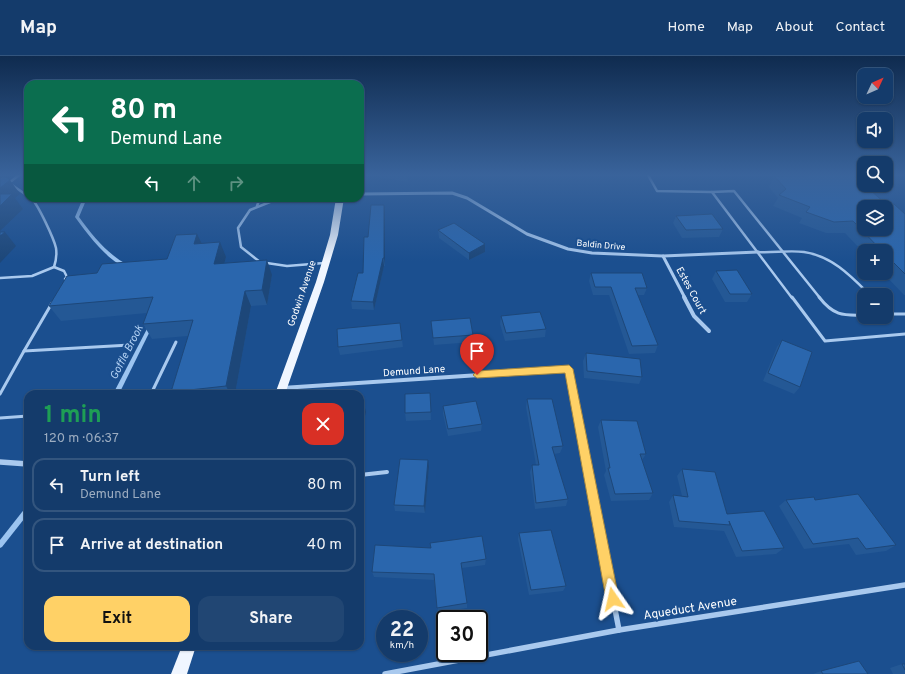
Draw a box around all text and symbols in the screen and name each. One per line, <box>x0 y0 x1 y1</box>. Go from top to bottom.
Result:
text: Map <box>20 16 57 40</box>
text: Home <box>668 19 705 36</box>
text: Map <box>727 19 753 36</box>
text: About <box>775 19 814 36</box>
text: Contact <box>836 19 885 36</box>
north arrow <box>857 68 893 104</box>
map controls <box>857 68 893 324</box>
text: 80 m <box>110 93 177 129</box>
icon: left <box>44 96 96 148</box>
button: sound <box>857 112 893 148</box>
text: Demund Lane <box>110 128 222 151</box>
button: search <box>857 156 893 192</box>
icon: left <box>141 172 163 194</box>
icon: ahead <box>183 172 205 194</box>
icon: right <box>225 172 247 194</box>
button: layers <box>857 200 893 236</box>
street label: Baldin Drive <box>576 238 626 253</box>
button: + <box>857 244 893 280</box>
street label: Godwin Avenue <box>285 259 320 328</box>
street label: Estes Court <box>672 265 709 317</box>
button: − <box>857 288 893 324</box>
water label: Goffle Brook <box>107 322 147 382</box>
pin <box>460 334 494 375</box>
icon: arrive <box>466 340 488 362</box>
street label: Demund Lane <box>383 363 446 380</box>
text: 1 min <box>44 401 102 431</box>
button: close <box>302 403 344 445</box>
text: 120 m · 06:37 <box>44 431 119 447</box>
text: Turn left <box>80 468 140 487</box>
icon: left <box>46 474 68 496</box>
text: 80 m <box>307 476 342 495</box>
text: Demund Lane <box>80 487 161 503</box>
icon: arrive <box>46 534 68 556</box>
text: Arrive at destination <box>80 536 223 555</box>
text: 40 m <box>307 536 342 555</box>
position arrow <box>592 578 634 620</box>
street label: Aqueduct Avenue <box>642 594 738 624</box>
button: Exit <box>44 596 190 642</box>
button: Share <box>198 596 344 642</box>
speed limit sign: 30 <box>436 610 488 662</box>
text: 22 <box>390 618 414 644</box>
text: km/h <box>390 639 414 652</box>

